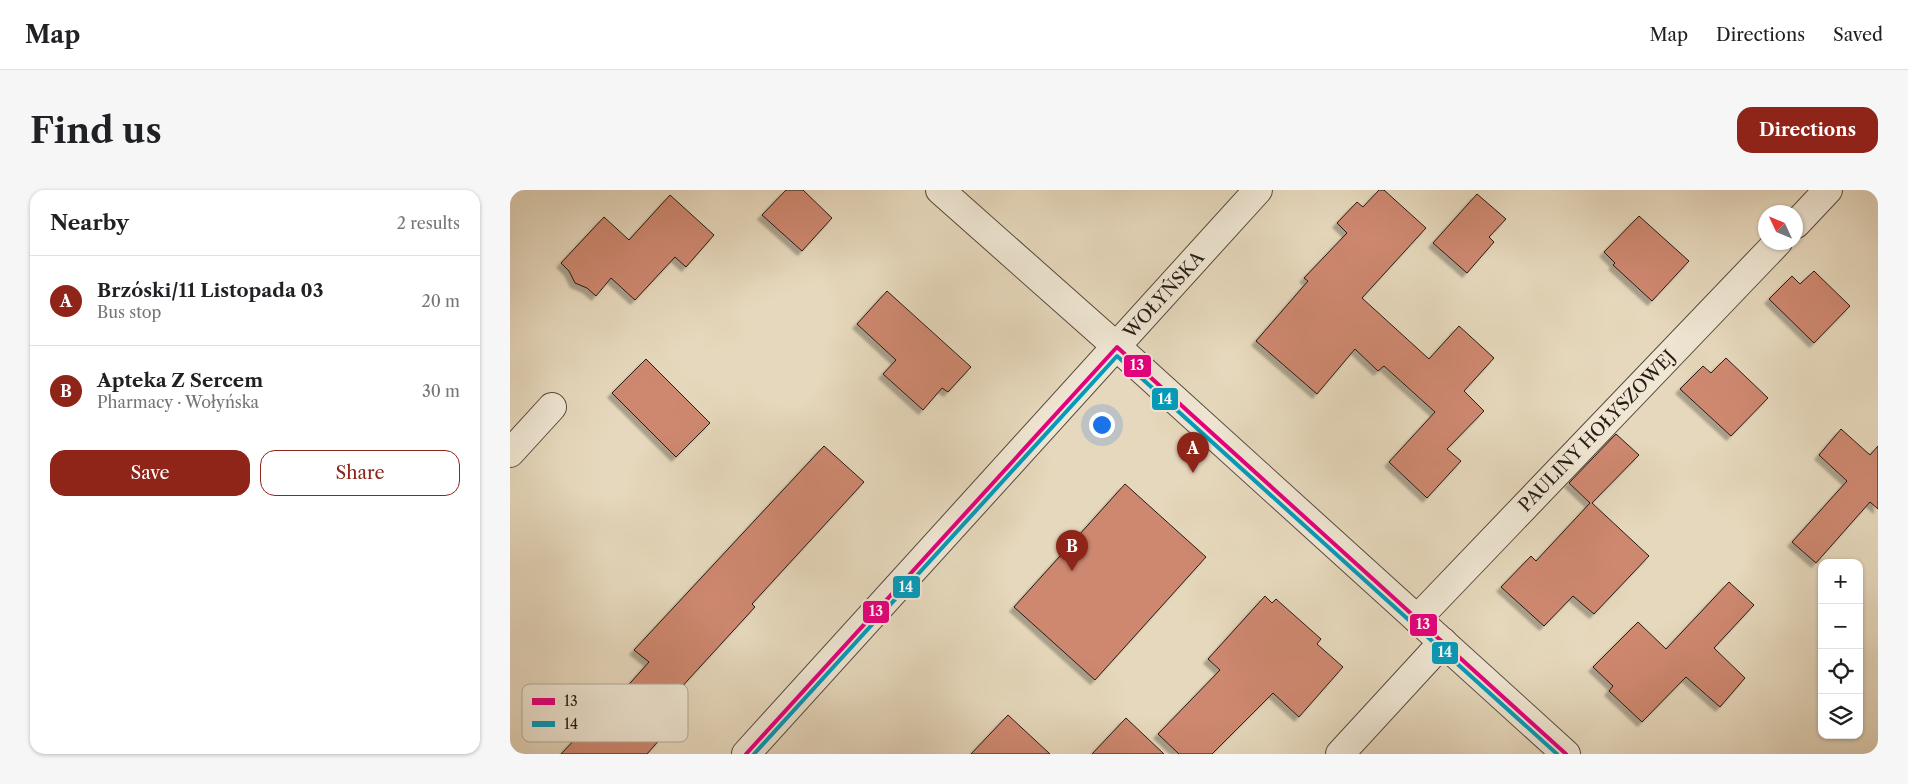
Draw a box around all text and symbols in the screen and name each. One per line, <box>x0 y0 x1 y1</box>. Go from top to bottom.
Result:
text: Map <box>25 20 80 49</box>
text: Map <box>1649 24 1688 46</box>
text: Directions <box>1716 24 1805 46</box>
text: Saved <box>1833 24 1883 46</box>
button: Directions <box>1737 107 1878 153</box>
text: Find us <box>30 109 162 152</box>
north arrow <box>1758 205 1803 250</box>
text: Nearby <box>50 210 129 235</box>
text: 2 results <box>397 213 460 233</box>
street label: WOŁYŃSKA <box>1118 246 1209 344</box>
text: Brzóski/11 Listopada 03 <box>97 279 323 302</box>
text: A <box>60 291 72 311</box>
text: 20 m <box>421 291 460 311</box>
text: Bus stop <box>97 302 161 322</box>
street label: PAULINY HOŁYSZOWEJ <box>1514 346 1680 516</box>
line badge: 13 <box>1123 354 1152 378</box>
text: 13 <box>1130 356 1144 374</box>
text: Apteka Z Sercem <box>97 369 263 392</box>
text: B <box>60 381 72 401</box>
text: 30 m <box>422 381 460 401</box>
line badge: 14 <box>1151 387 1179 411</box>
text: 14 <box>1158 390 1172 408</box>
text: Pharmacy · Wołyńska <box>97 392 259 412</box>
your location <box>1089 412 1115 438</box>
pin: A <box>1177 432 1209 473</box>
button: Save <box>50 450 250 496</box>
button: Share <box>260 450 460 496</box>
pin: B <box>1056 530 1088 571</box>
map controls <box>1818 559 1863 739</box>
button: + <box>1818 559 1863 604</box>
line badge: 14 <box>892 575 921 599</box>
text: 14 <box>899 578 913 596</box>
line badge: 13 <box>862 600 890 624</box>
text: 13 <box>869 602 883 620</box>
button: − <box>1818 604 1863 649</box>
line badge: 13 <box>1409 613 1438 637</box>
text: 13 <box>1416 615 1430 633</box>
line badge: 14 <box>1431 641 1459 665</box>
text: 14 <box>1438 643 1452 661</box>
button: locate <box>1818 649 1863 694</box>
legend <box>522 684 688 742</box>
text: 13 <box>564 692 578 710</box>
button: layers <box>1818 694 1863 739</box>
text: 14 <box>564 715 578 733</box>

